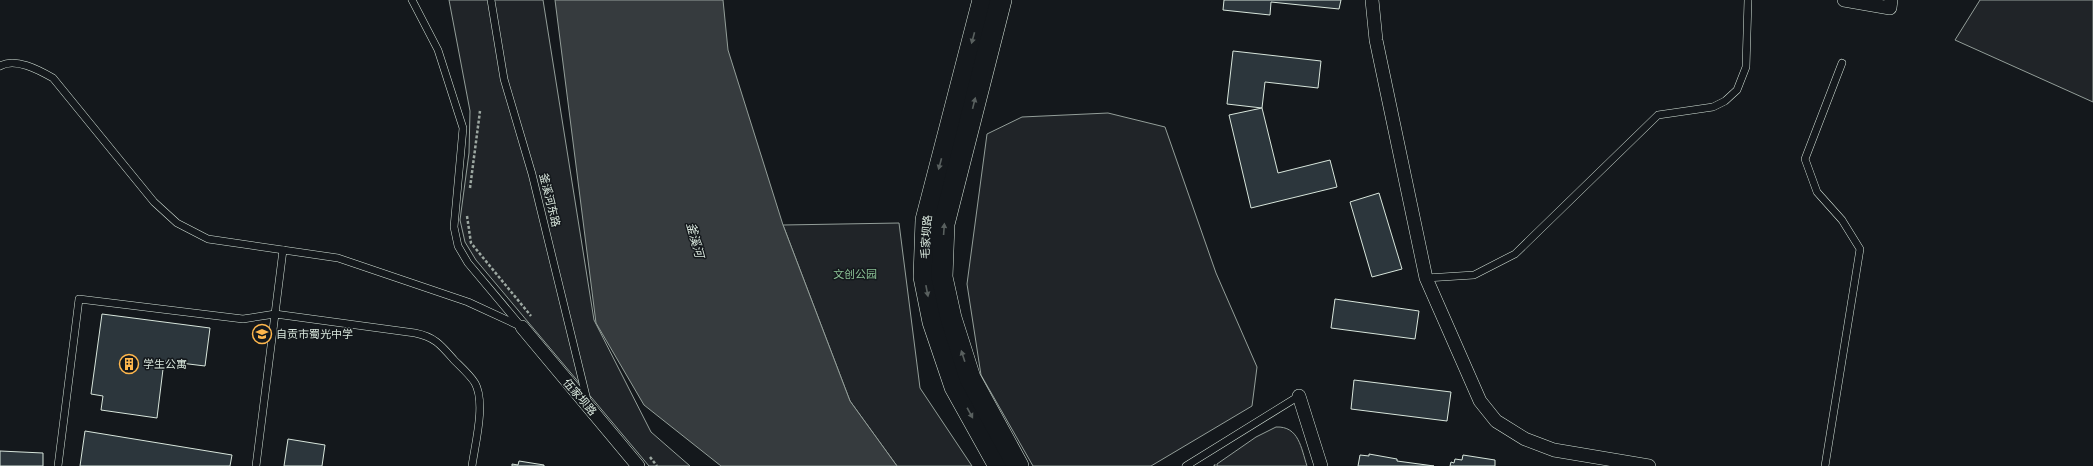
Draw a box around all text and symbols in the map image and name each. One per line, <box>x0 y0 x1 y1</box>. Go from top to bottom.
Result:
one-way arrow <box>970 32 976 44</box>
one-way arrow <box>971 97 977 109</box>
one-way arrow <box>937 158 943 170</box>
street label: 釜溪河东路 <box>537 172 562 228</box>
street label: 毛家坝路 <box>918 215 935 259</box>
water label: 釜溪河 <box>684 221 707 261</box>
one-way arrow <box>941 223 948 235</box>
park label: 文创公园 <box>833 268 877 281</box>
one-way arrow <box>924 285 930 298</box>
school or university icon: 自贡市蜀光中学 <box>251 323 273 345</box>
place label: 自贡市蜀光中学 <box>276 328 353 341</box>
one-way arrow <box>960 350 966 362</box>
building icon: 学生公寓 <box>118 353 140 375</box>
place label: 学生公寓 <box>143 358 187 371</box>
street label: 伍家坝路 <box>560 376 599 418</box>
one-way arrow <box>967 407 973 419</box>

